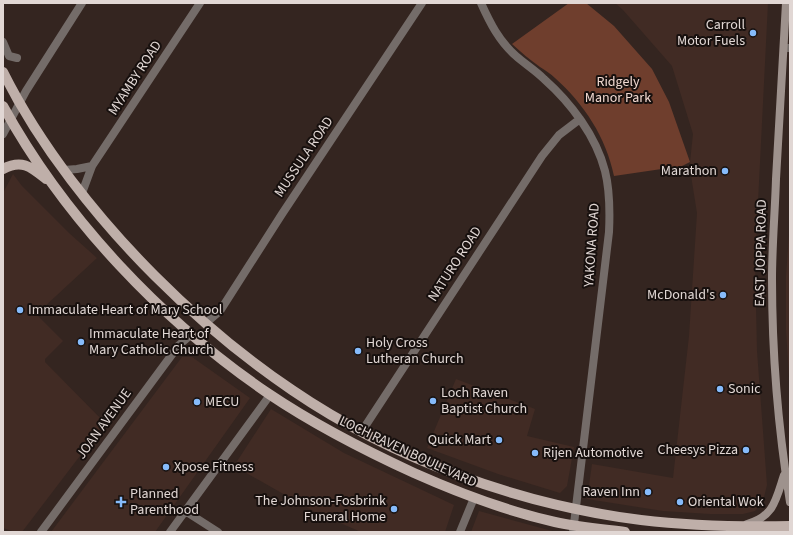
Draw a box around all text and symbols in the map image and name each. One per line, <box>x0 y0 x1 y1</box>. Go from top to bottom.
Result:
place label: Carroll Motor Fuels <box>677 15 745 51</box>
marker: Carroll Motor Fuels <box>748 28 758 38</box>
street label: MYAMBY ROAD <box>103 37 167 119</box>
park label: Ridgely Manor Park <box>585 72 651 108</box>
street label: MUSSULA ROAD <box>270 113 338 201</box>
place label: Marathon <box>661 161 717 181</box>
marker: Marathon <box>720 166 730 176</box>
street label: EAST JOPPA ROAD <box>750 199 772 307</box>
street label: YAKONA ROAD <box>579 202 605 289</box>
street label: NATURO ROAD <box>423 223 487 305</box>
place label: McDonald's <box>647 285 715 305</box>
marker: McDonald's <box>718 290 728 300</box>
place label: Immaculate Heart of Mary School <box>28 300 223 320</box>
marker: Immaculate Heart of Mary School <box>15 305 25 315</box>
place label: Immaculate Heart of Mary Catholic Church <box>89 324 214 360</box>
place label: Holy Cross Lutheran Church <box>366 333 464 369</box>
marker: Immaculate Heart of Mary Catholic Church <box>76 337 86 347</box>
marker: Holy Cross Lutheran Church <box>353 346 363 356</box>
place label: Sonic <box>728 379 761 399</box>
place label: Loch Raven Baptist Church <box>441 383 527 419</box>
marker: Sonic <box>715 384 725 394</box>
street label: JOAN AVENUE <box>72 385 136 463</box>
place label: MECU <box>205 392 239 412</box>
marker: Loch Raven Baptist Church <box>428 396 438 406</box>
marker: MECU <box>192 397 202 407</box>
street label: LOCH RAVEN BOULEVARD <box>336 411 480 493</box>
place label: Quick Mart <box>428 430 491 450</box>
marker: Quick Mart <box>494 435 504 445</box>
place label: Cheesys Pizza <box>657 440 738 460</box>
place label: Rijen Automotive <box>543 443 643 463</box>
marker: Cheesys Pizza <box>741 445 751 455</box>
marker: Rijen Automotive <box>530 448 540 458</box>
place label: Xpose Fitness <box>174 457 254 477</box>
marker: Xpose Fitness <box>161 462 171 472</box>
place label: Raven Inn <box>582 482 640 502</box>
place label: Planned Parenthood <box>130 484 199 520</box>
marker: Raven Inn <box>643 487 653 497</box>
place label: The Johnson-Fosbrink Funeral Home <box>255 491 386 527</box>
place label: Oriental Wok <box>688 492 764 512</box>
marker: Planned Parenthood <box>115 496 127 508</box>
marker: Oriental Wok <box>675 497 685 507</box>
marker: The Johnson-Fosbrink Funeral Home <box>389 504 399 514</box>

